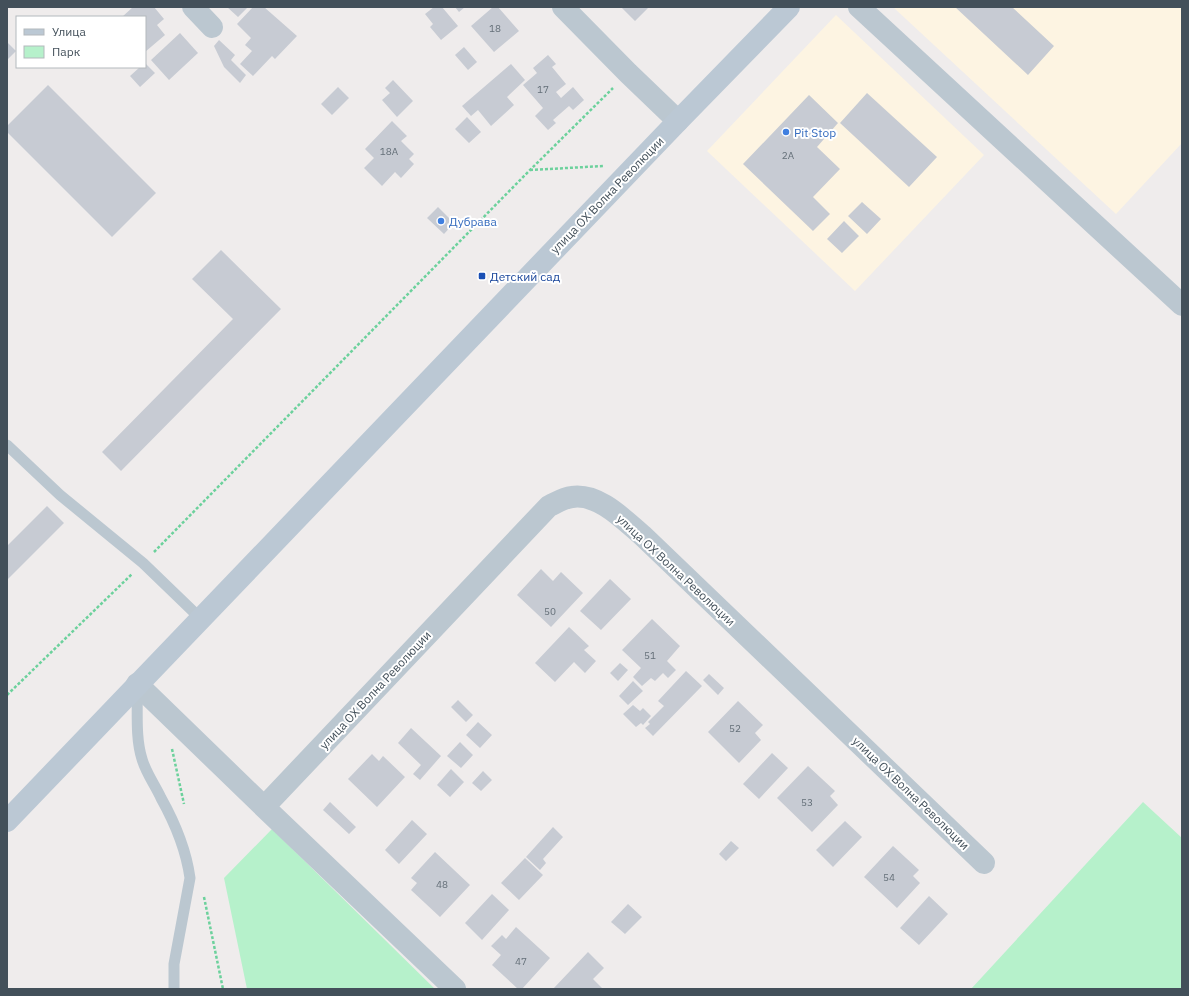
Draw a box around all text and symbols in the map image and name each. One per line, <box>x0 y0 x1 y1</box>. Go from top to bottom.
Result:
legend <box>16 16 146 68</box>
house number: 18 <box>489 22 501 35</box>
text: Улица <box>52 24 86 39</box>
text: Парк <box>52 44 81 59</box>
house number: 17 <box>537 83 549 96</box>
place label: Pit Stop <box>794 125 836 140</box>
marker: Pit Stop <box>781 127 791 137</box>
street label: улица ОХ Волна Революции <box>547 133 667 257</box>
house number: 18А <box>380 145 399 158</box>
house number: 2А <box>782 149 795 162</box>
place label: Дубрава <box>449 214 497 229</box>
marker: Дубрава <box>436 216 446 226</box>
place label: Детский сад <box>490 269 560 284</box>
marker: Детский сад <box>477 271 487 281</box>
street label: улица ОХ Волна Революции <box>614 511 738 629</box>
house number: 50 <box>544 605 556 618</box>
street label: улица ОХ Волна Революции <box>316 628 434 752</box>
house number: 51 <box>644 649 656 662</box>
house number: 52 <box>729 722 741 735</box>
street label: улица ОХ Волна Революции <box>849 733 973 853</box>
house number: 53 <box>801 796 813 809</box>
house number: 54 <box>883 871 895 884</box>
house number: 48 <box>436 878 448 891</box>
house number: 47 <box>515 955 527 968</box>

